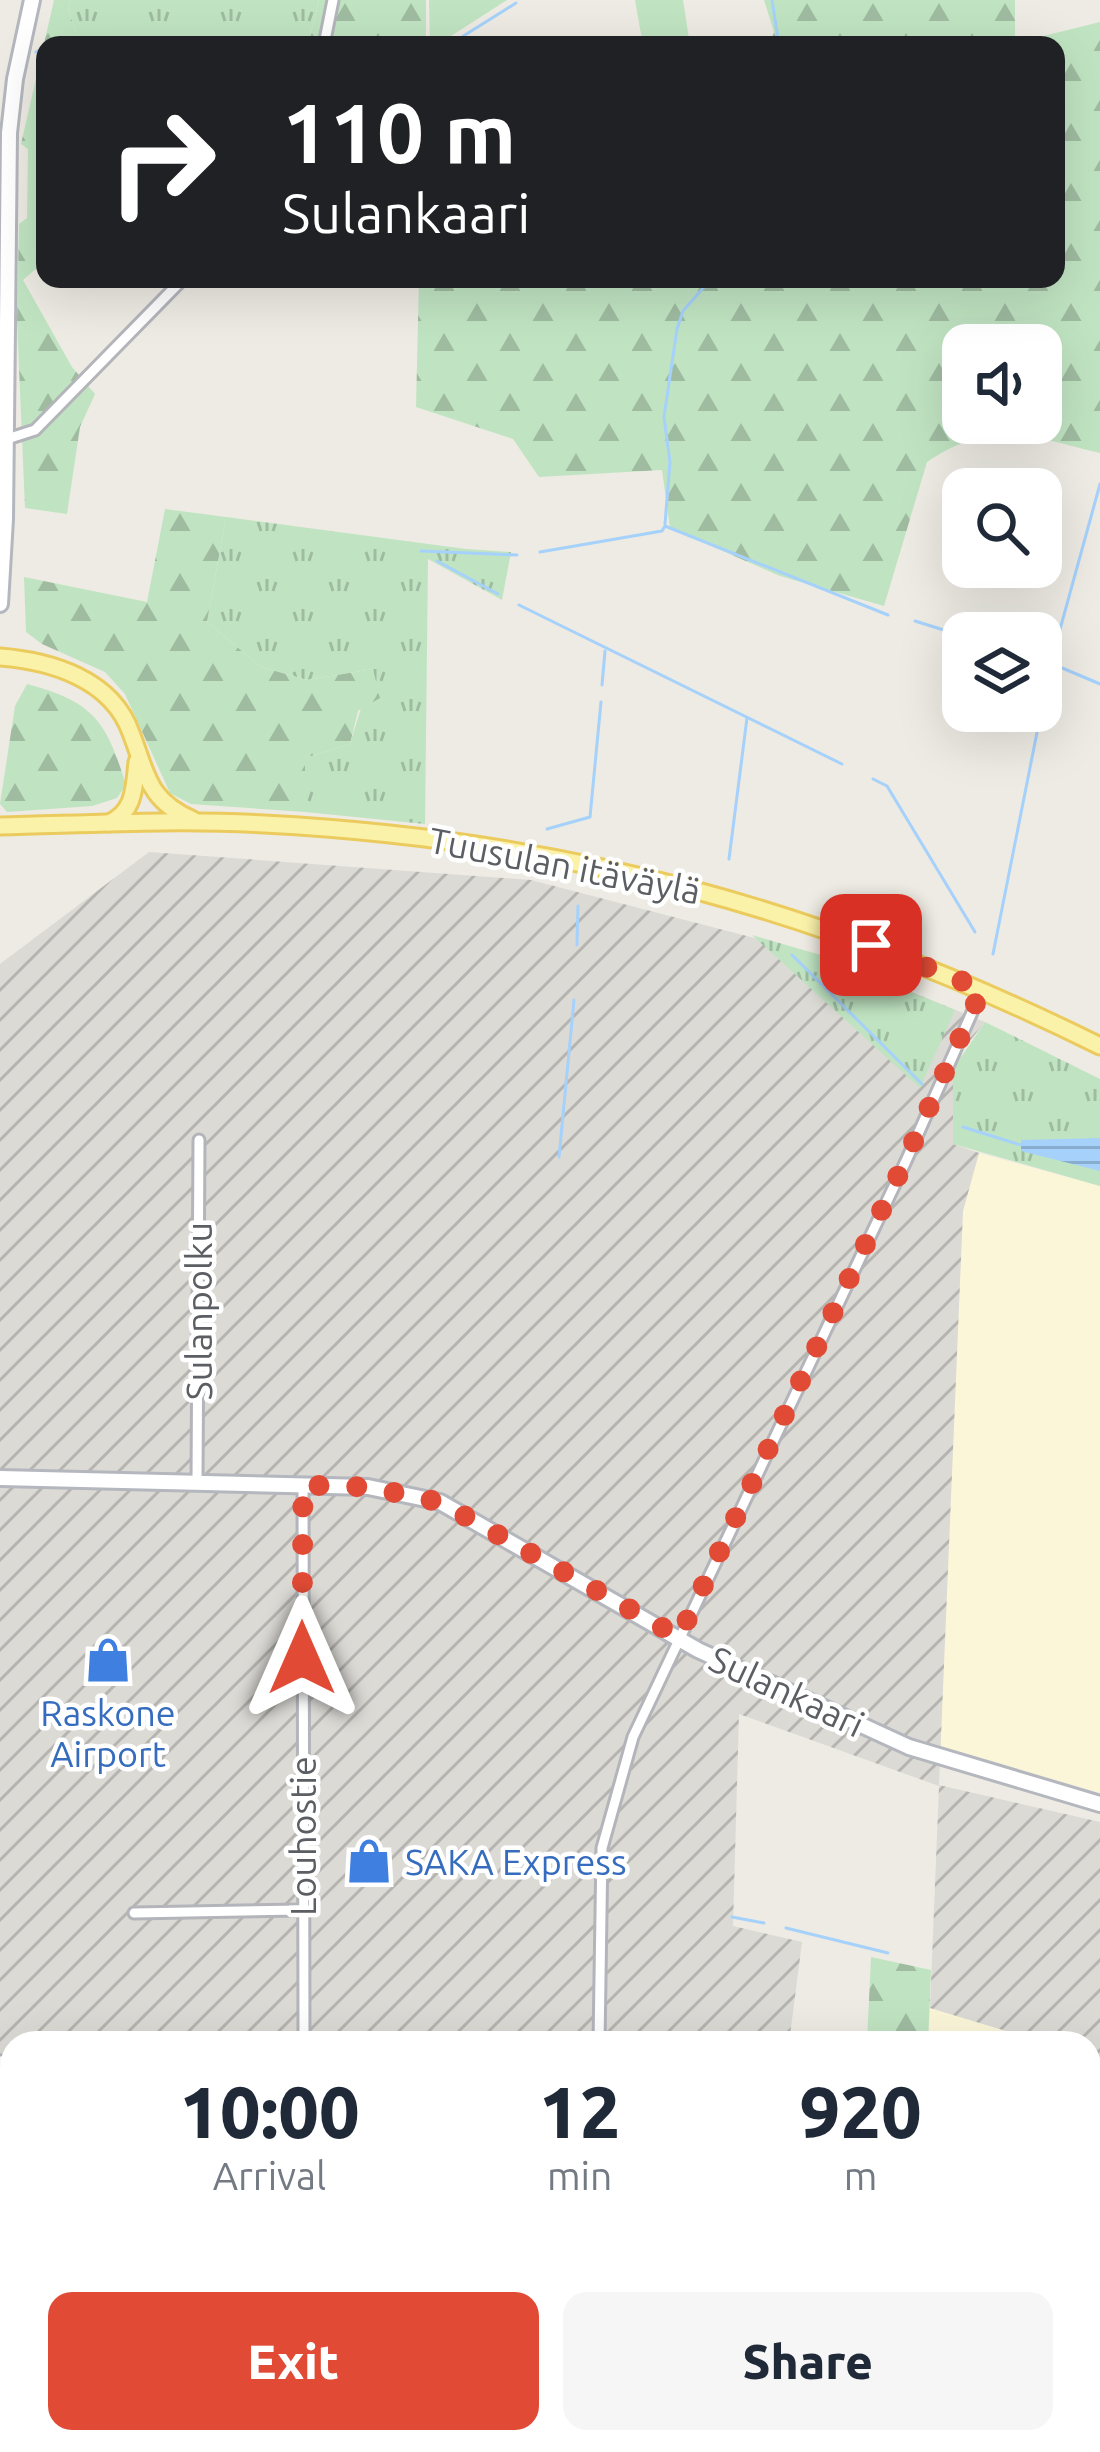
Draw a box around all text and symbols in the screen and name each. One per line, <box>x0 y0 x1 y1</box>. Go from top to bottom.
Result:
icon: right <box>84 84 240 240</box>
text: 110 m <box>282 85 516 179</box>
text: Sulankaari <box>282 183 530 243</box>
map controls <box>942 324 1062 732</box>
button: sound <box>942 324 1062 444</box>
button: search <box>942 468 1062 588</box>
button: layers <box>942 612 1062 732</box>
street label: Tuusulan itäväylä <box>426 819 704 911</box>
pin <box>820 894 922 996</box>
icon: arrive <box>838 912 904 978</box>
street label: Sulanpolku <box>178 1222 219 1400</box>
position arrow <box>239 1595 365 1721</box>
shop icon: Raskone Airport <box>83 1635 133 1685</box>
street label: Sulankaari <box>703 1637 871 1745</box>
place label: Raskone Airport <box>40 1692 176 1774</box>
street label: Louhostie <box>282 1756 323 1916</box>
shop icon: SAKA Express <box>344 1836 394 1886</box>
place label: SAKA Express <box>405 1841 627 1882</box>
text: 10:00 <box>179 2071 360 2152</box>
text: 12 <box>539 2071 620 2152</box>
text: 920 <box>800 2071 922 2152</box>
text: Arrival <box>213 2154 326 2197</box>
text: min <box>547 2154 612 2197</box>
text: m <box>844 2154 877 2197</box>
button: Exit <box>48 2292 539 2430</box>
button: Share <box>563 2292 1053 2430</box>

